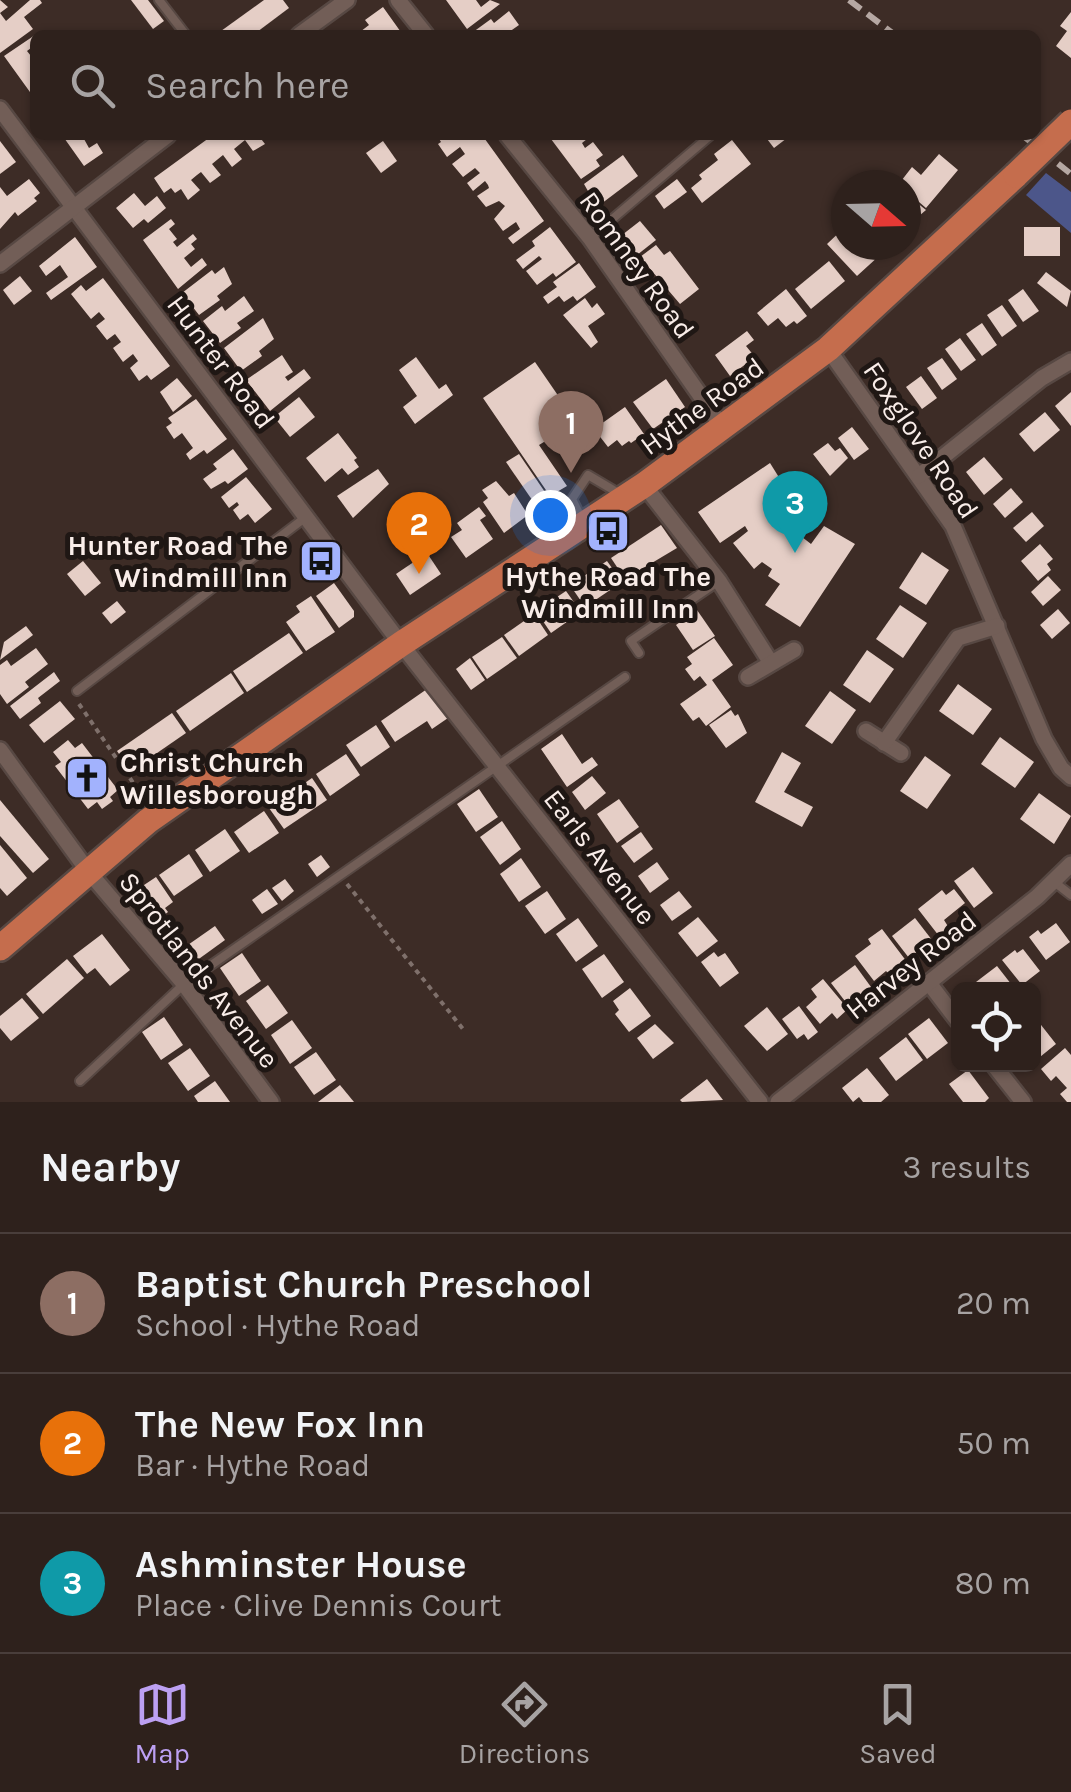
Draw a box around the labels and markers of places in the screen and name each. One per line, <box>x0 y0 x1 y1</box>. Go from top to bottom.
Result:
pin: 1 <box>538 390 604 473</box>
pin: 3 <box>762 470 828 553</box>
pin: 2 <box>386 492 452 574</box>
bus stop icon: Hythe Road The Windmill Inn <box>585 508 631 554</box>
place label: Hunter Road The Windmill Inn <box>68 529 288 594</box>
bus stop icon: Hunter Road The Windmill Inn <box>298 538 344 584</box>
place label: Hythe Road The Windmill Inn <box>505 560 711 625</box>
place label: Christ Church Willesborough <box>120 746 314 811</box>
church icon: Christ Church Willesborough <box>64 755 110 801</box>

